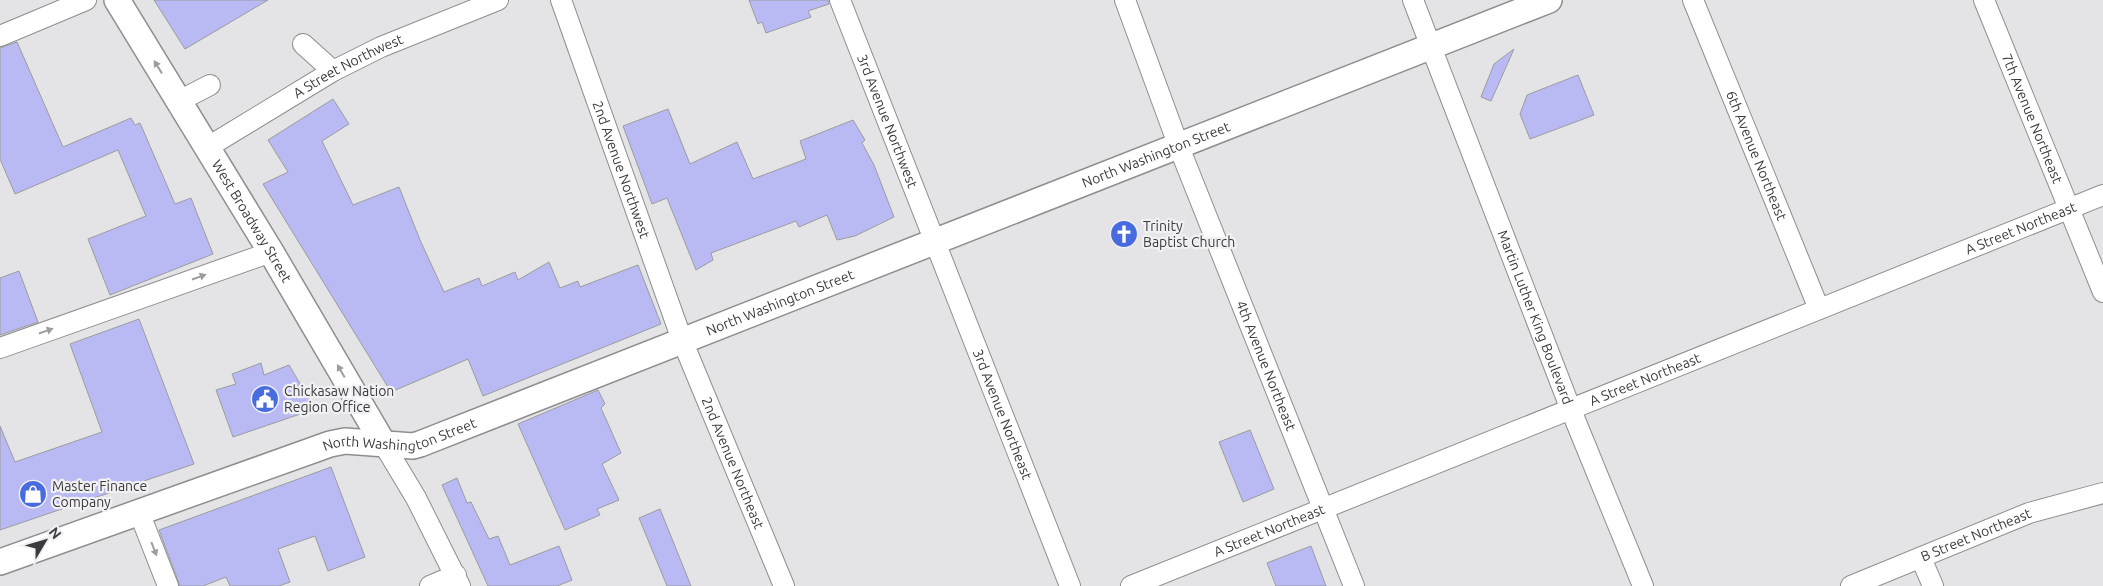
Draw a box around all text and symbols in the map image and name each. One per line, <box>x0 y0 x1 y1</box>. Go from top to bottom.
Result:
street label: A Street Northwest <box>290 31 406 101</box>
street label: 7th Avenue Northeast <box>1999 51 2066 186</box>
street label: 3rd Avenue Northwest <box>854 52 921 191</box>
one-way arrow <box>154 60 163 73</box>
street label: 6th Avenue Northeast <box>1723 88 1790 223</box>
street label: 2nd Avenue Northwest <box>590 99 653 241</box>
street label: North Washington Street <box>1080 118 1233 191</box>
street label: West Broadway Street <box>209 157 295 286</box>
street label: A Street Northeast <box>1963 198 2079 258</box>
place label: Trinity Baptist Church <box>1143 218 1235 250</box>
church icon: Trinity Baptist Church <box>1109 219 1139 249</box>
street label: Martin Luther King Boulevard <box>1494 228 1576 407</box>
street label: North Washington Street <box>704 266 857 339</box>
one-way arrow <box>192 273 207 281</box>
street label: 4th Avenue Northeast <box>1233 298 1299 433</box>
one-way arrow <box>39 327 54 335</box>
street label: 3rd Avenue Northeast <box>970 347 1036 482</box>
street label: A Street Northeast <box>1587 350 1703 409</box>
one-way arrow <box>336 364 345 378</box>
place label: Chickasaw Nation Region Office <box>284 383 394 415</box>
public building icon: Chickasaw Nation Region Office <box>250 384 280 414</box>
street label: 2nd Avenue Northeast <box>699 395 768 532</box>
street label: North Washington Street <box>320 415 479 454</box>
place label: Master Finance Company <box>52 478 147 510</box>
shop icon: Master Finance Company <box>18 479 48 509</box>
street label: A Street Northeast <box>1211 501 1328 560</box>
street label: B Street Northeast <box>1918 505 2034 565</box>
north arrow <box>20 516 70 566</box>
text: N <box>46 524 65 542</box>
one-way arrow <box>150 542 158 556</box>

